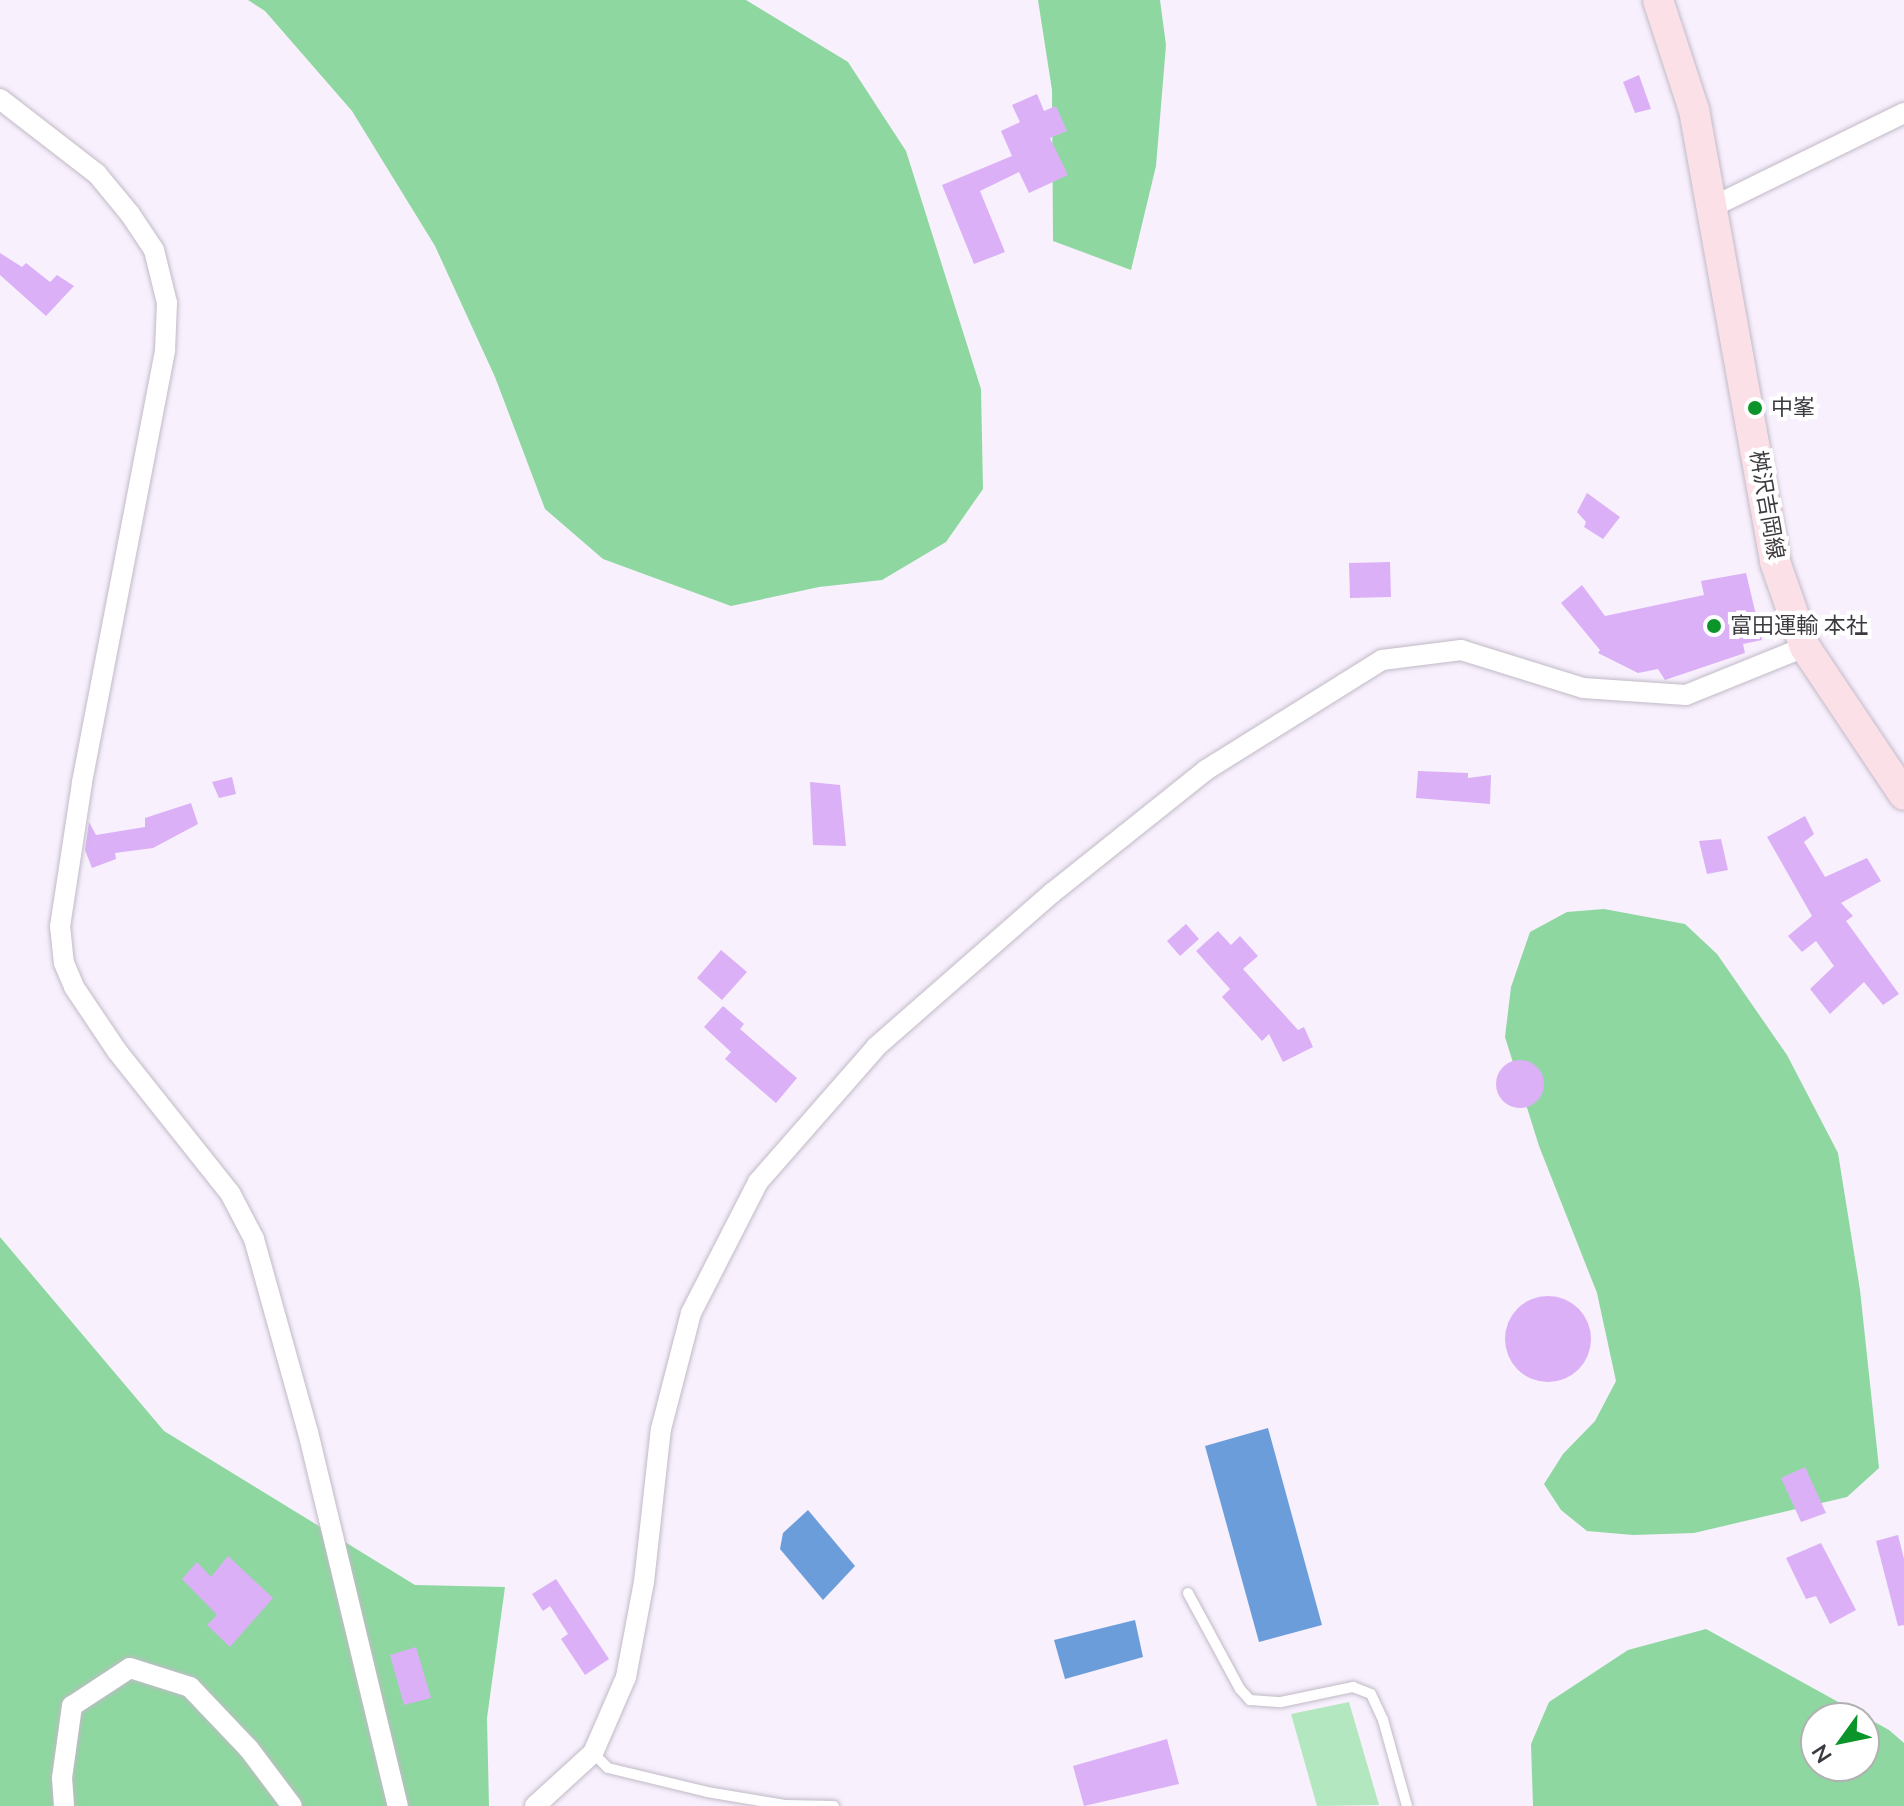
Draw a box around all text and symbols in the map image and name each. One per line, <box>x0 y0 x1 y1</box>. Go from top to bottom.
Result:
place label: 中峯 <box>1771 395 1815 421</box>
marker: 中峯 <box>1746 399 1764 417</box>
street label: 桝沢吉岡線 <box>1744 449 1790 561</box>
place label: 富田運輸 本社 <box>1730 613 1868 639</box>
marker: 富田運輸 本社 <box>1705 617 1723 635</box>
north arrow <box>1800 1702 1880 1782</box>
text: N <box>1805 1739 1838 1769</box>

